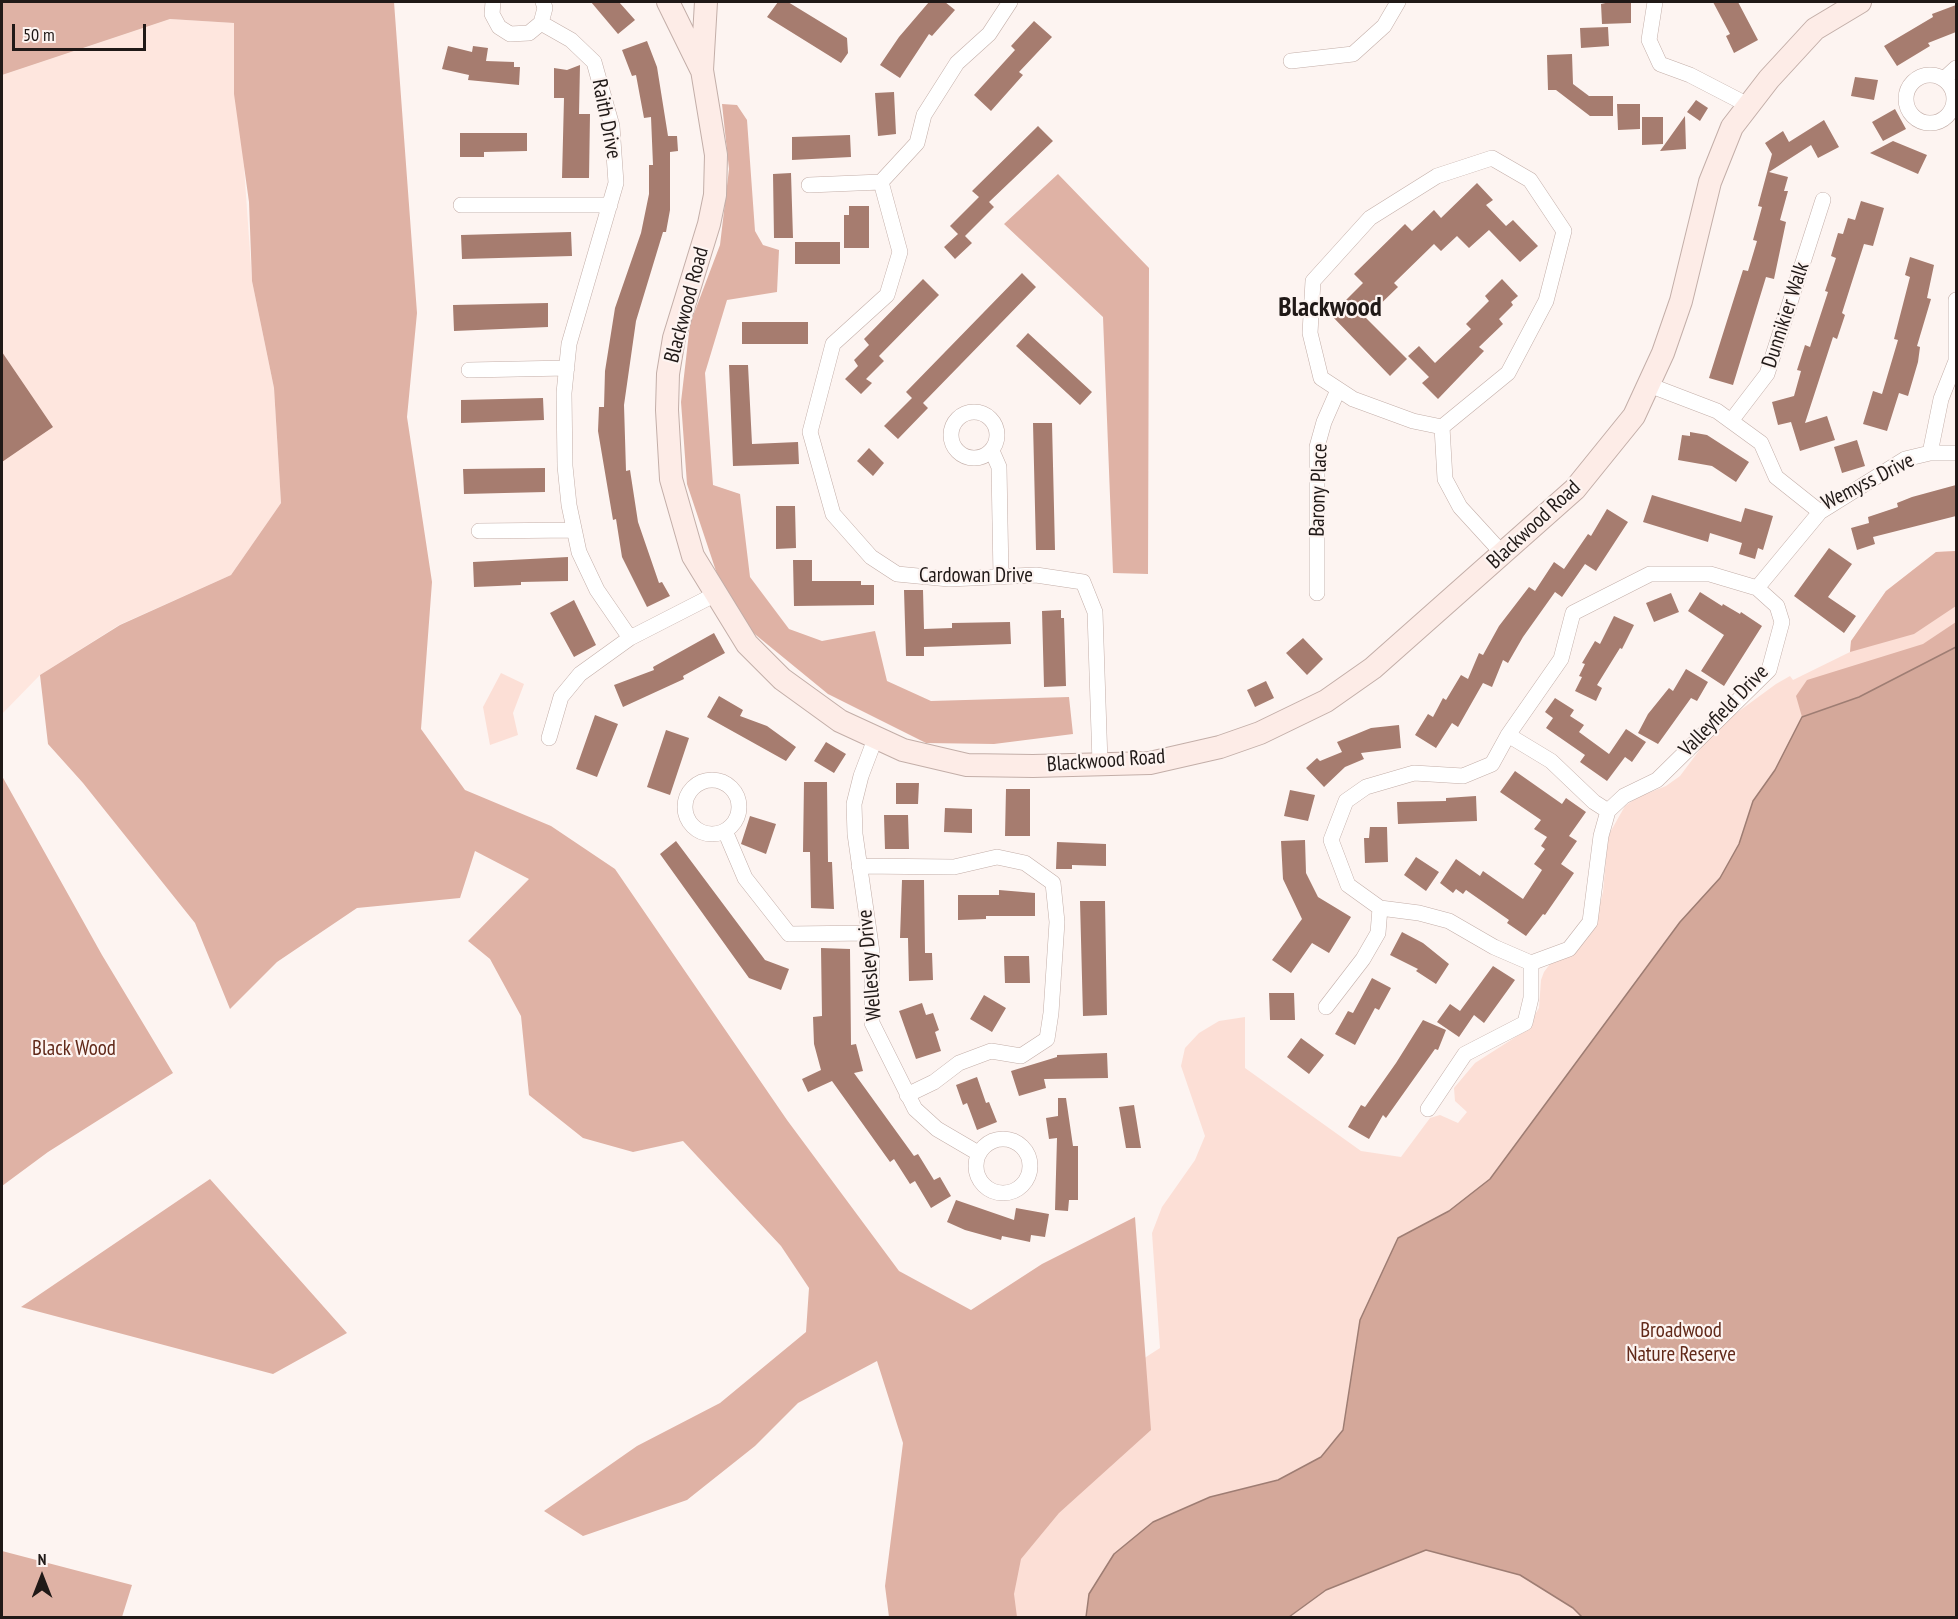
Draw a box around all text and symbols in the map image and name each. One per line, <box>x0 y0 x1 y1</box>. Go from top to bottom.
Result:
scale bar <box>15 12 148 50</box>
text: 50 m <box>23 23 55 46</box>
street label: Raith Drive <box>586 77 626 161</box>
street label: Blackwood Road <box>659 244 715 366</box>
street label: Dunnikier Walk <box>1757 259 1815 371</box>
district label: Blackwood <box>1278 292 1382 324</box>
street label: Barony Place <box>1305 443 1333 537</box>
street label: Wemyss Drive <box>1818 448 1918 516</box>
street label: Blackwood Road <box>1482 475 1586 575</box>
street label: Cardowan Drive <box>919 563 1033 589</box>
street label: Valleyfield Drive <box>1674 660 1774 762</box>
street label: Blackwood Road <box>1046 744 1166 778</box>
street label: Wellesley Drive <box>853 908 887 1022</box>
park label: Black Wood <box>32 1036 116 1062</box>
park label: Broadwood Nature Reserve <box>1626 1318 1736 1368</box>
north arrow <box>12 1547 72 1607</box>
text: N <box>38 1549 46 1569</box>

